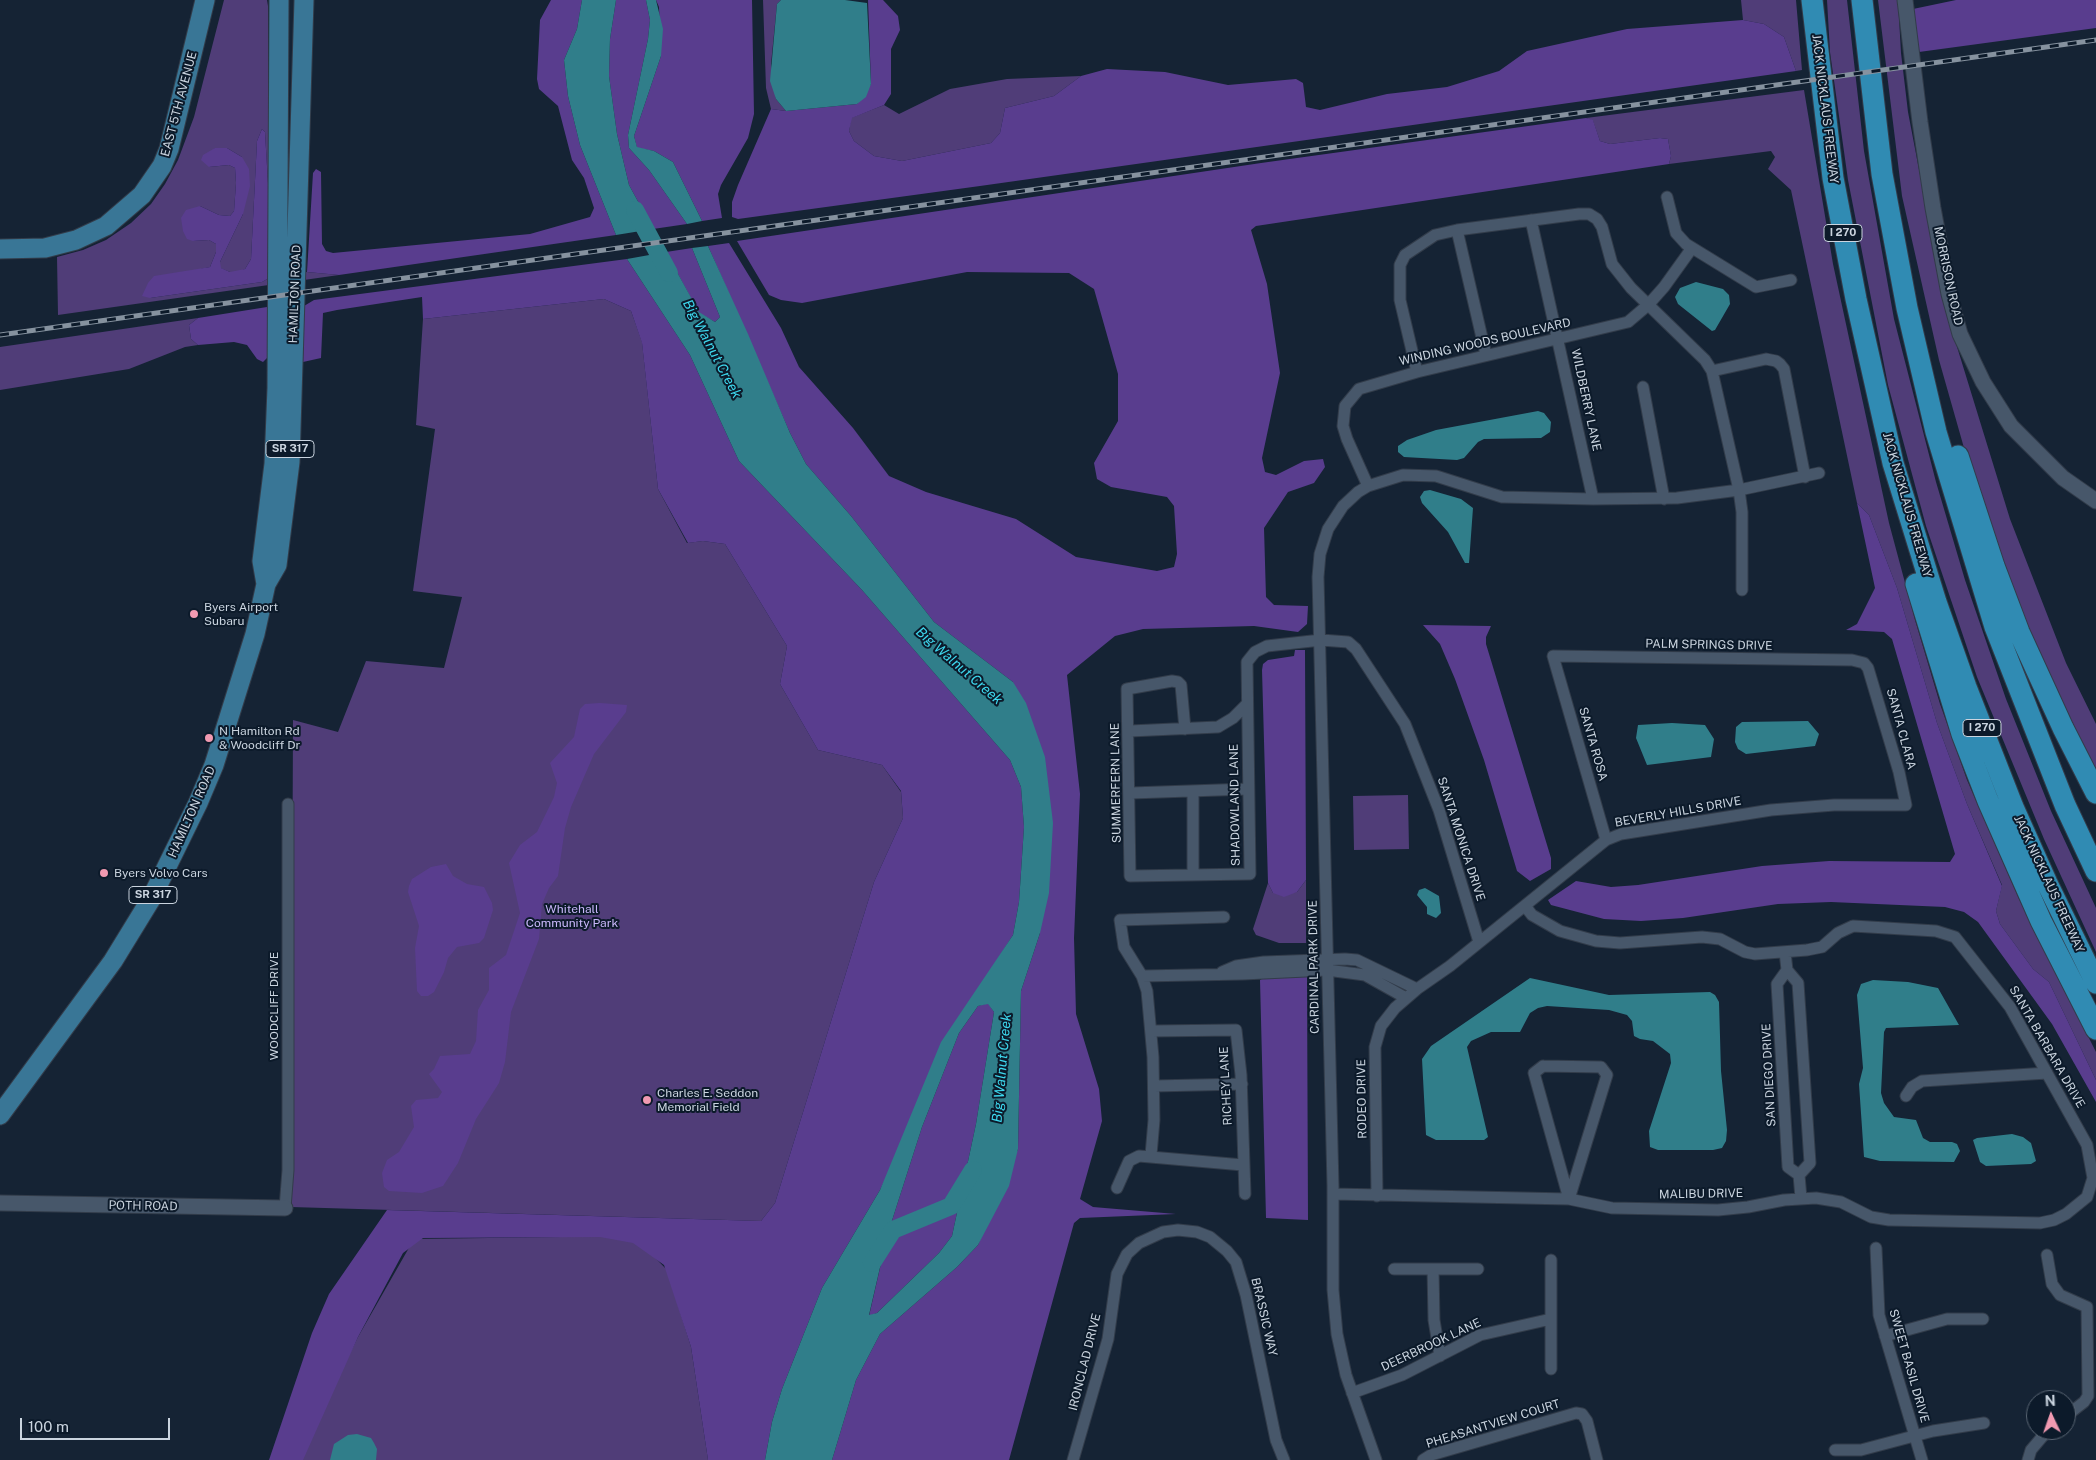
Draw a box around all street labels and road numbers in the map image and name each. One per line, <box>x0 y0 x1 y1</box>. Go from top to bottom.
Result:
street label: JACK NICKLAUS FREEWAY <box>1809 33 1841 185</box>
street label: EAST 5TH AVENUE <box>158 50 200 158</box>
road number: I 270 <box>1824 224 1862 242</box>
street label: MORRISON ROAD <box>1930 225 1966 327</box>
street label: HAMILTON ROAD <box>286 244 304 344</box>
street label: WINDING WOODS BOULEVARD <box>1398 315 1572 369</box>
street label: WILDBERRY LANE <box>1568 348 1604 452</box>
street label: JACK NICKLAUS FREEWAY <box>1879 431 1935 579</box>
road number: SR 317 <box>266 440 314 458</box>
street label: PALM SPRINGS DRIVE <box>1645 637 1773 653</box>
street label: SANTA CLARA <box>1883 687 1919 771</box>
street label: SANTA ROSA <box>1576 705 1610 783</box>
road number: I 270 <box>1963 720 2001 736</box>
street label: SUMMERFERN LANE <box>1108 723 1124 843</box>
street label: SHADOWLAND LANE <box>1227 744 1243 866</box>
street label: HAMILTON ROAD <box>165 764 219 860</box>
street label: SANTA MONICA DRIVE <box>1434 775 1488 903</box>
street label: BEVERLY HILLS DRIVE <box>1614 794 1742 830</box>
street label: JACK NICKLAUS FREEWAY <box>2011 813 2087 955</box>
road number: SR 317 <box>129 886 177 904</box>
street label: CARDINAL PARK DRIVE <box>1306 900 1322 1034</box>
street label: WOODCLIFF DRIVE <box>267 952 281 1060</box>
street label: SANTA BARBARA DRIVE <box>2006 983 2088 1111</box>
street label: SAN DIEGO DRIVE <box>1759 1023 1779 1127</box>
street label: RICHEY LANE <box>1217 1046 1235 1126</box>
street label: RODEO DRIVE <box>1354 1059 1370 1139</box>
street label: MALIBU DRIVE <box>1659 1186 1743 1202</box>
street label: POTH ROAD <box>108 1198 178 1214</box>
street label: BRASSIC WAY <box>1248 1276 1280 1358</box>
street label: SWEET BASIL DRIVE <box>1886 1308 1932 1424</box>
street label: IRONCLAD DRIVE <box>1066 1312 1104 1412</box>
street label: DEERBROOK LANE <box>1379 1316 1483 1374</box>
street label: PHEASANTVIEW COURT <box>1424 1397 1562 1451</box>

